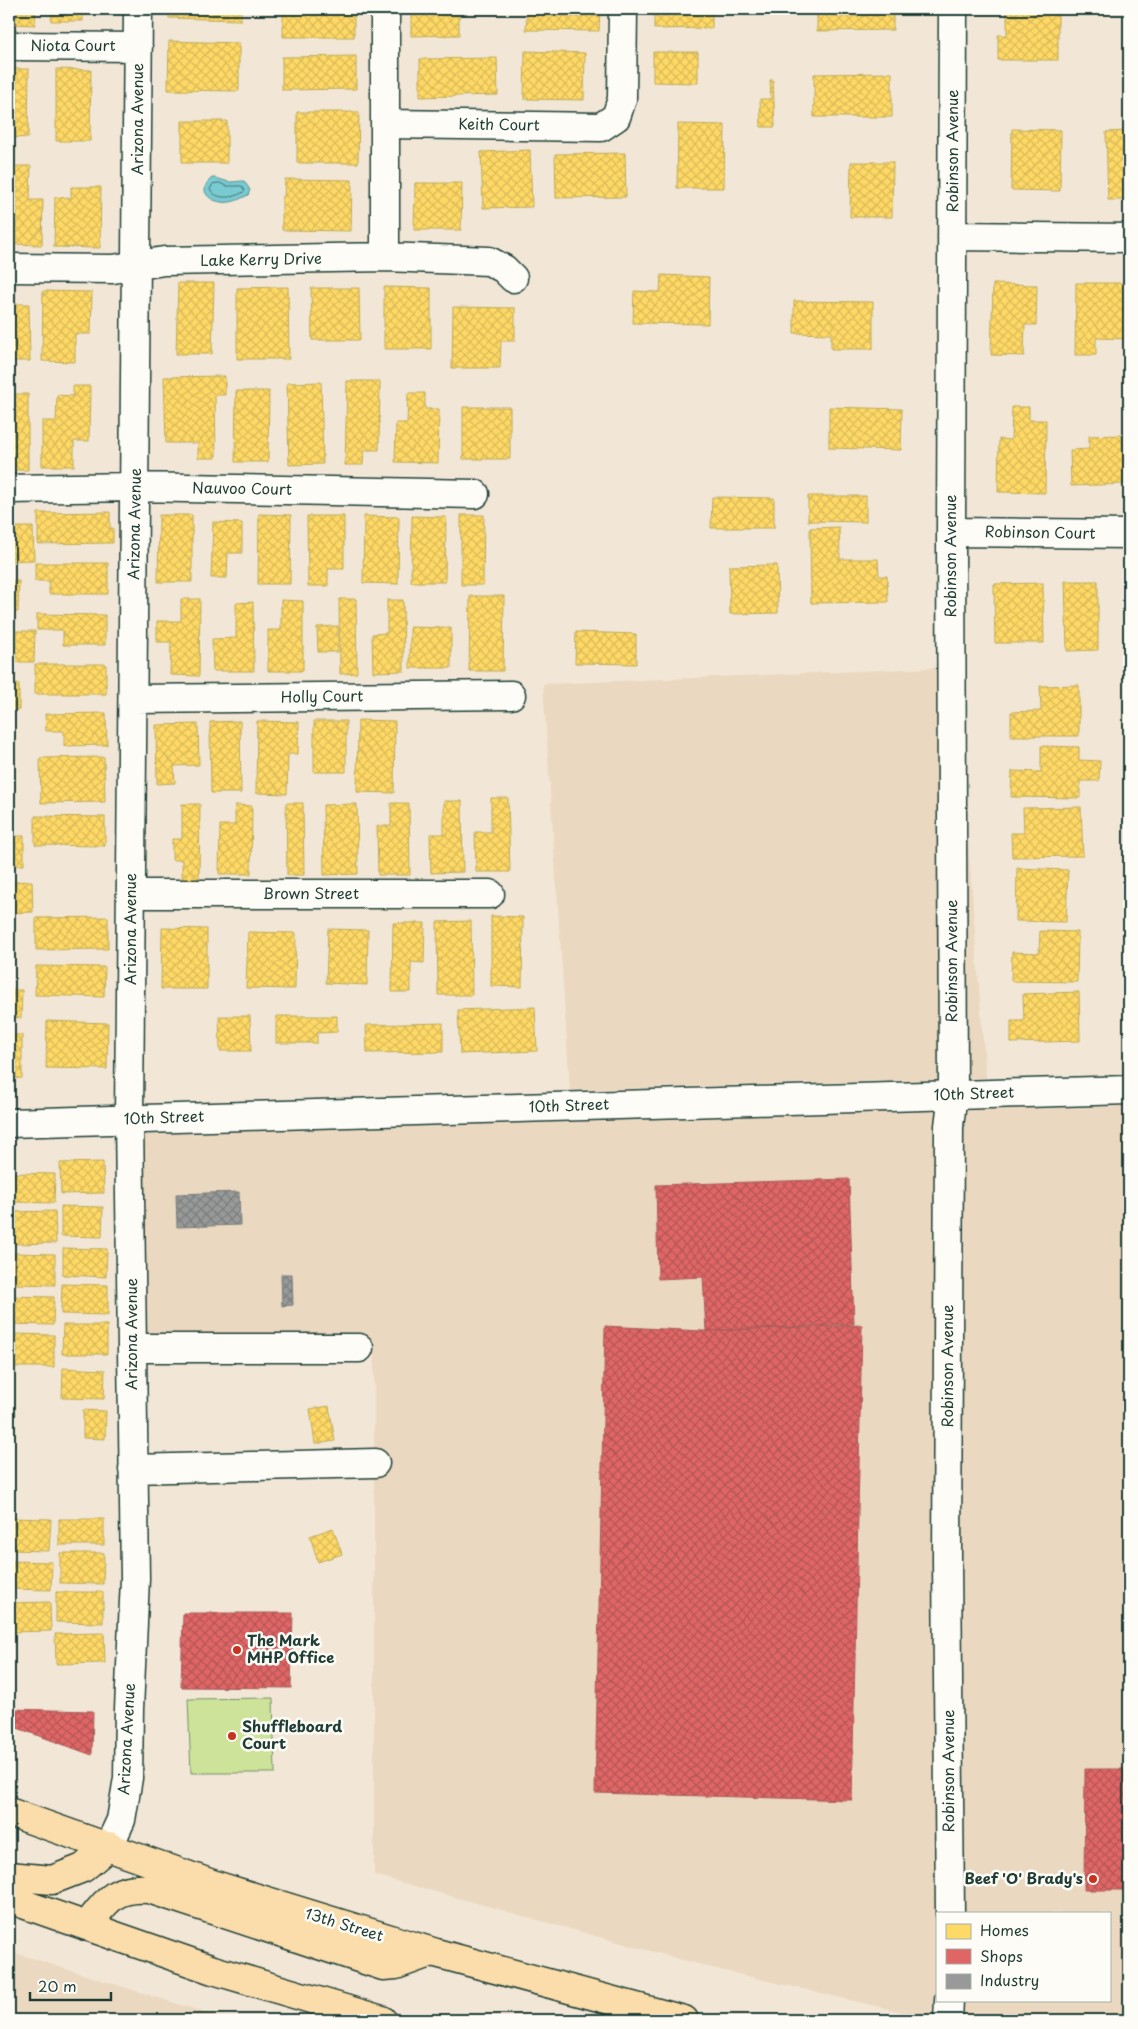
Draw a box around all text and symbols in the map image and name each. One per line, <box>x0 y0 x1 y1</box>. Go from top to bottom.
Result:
street label: Niota Court <box>30 33 116 56</box>
street label: Arizona Avenue <box>125 63 148 175</box>
street label: Robinson Avenue <box>940 90 963 212</box>
street label: Keith Court <box>458 111 540 136</box>
street label: Lake Kerry Drive <box>200 246 322 271</box>
street label: Arizona Avenue <box>121 468 146 580</box>
street label: Nauvoo Court <box>192 475 292 500</box>
street label: Robinson Avenue <box>938 495 961 617</box>
street label: Robinson Court <box>984 519 1096 544</box>
street label: Holly Court <box>281 683 363 708</box>
street label: Arizona Avenue <box>118 873 141 985</box>
street label: Brown Street <box>263 881 359 904</box>
street label: Robinson Avenue <box>939 900 962 1022</box>
street label: 10th Street <box>933 1080 1015 1105</box>
street label: 10th Street <box>528 1092 610 1117</box>
street label: 10th Street <box>123 1104 205 1129</box>
street label: Arizona Avenue <box>119 1278 142 1390</box>
street label: Robinson Avenue <box>935 1305 958 1427</box>
place label: The Mark MHP Office <box>247 1628 334 1668</box>
marker: The Mark MHP Office <box>231 1644 243 1656</box>
street label: Arizona Avenue <box>111 1682 140 1795</box>
street label: Robinson Avenue <box>936 1710 959 1832</box>
place label: Shuffleboard Court <box>242 1714 342 1754</box>
marker: Shuffleboard Court <box>226 1730 238 1742</box>
place label: Beef 'O' Brady's <box>964 1866 1083 1889</box>
marker: Beef 'O' Brady's <box>1087 1873 1099 1885</box>
street label: 13th Street <box>302 1901 387 1946</box>
legend <box>936 1912 1110 2002</box>
text: Homes <box>980 1918 1029 1941</box>
text: Shops <box>980 1944 1023 1967</box>
text: Industry <box>980 1968 1039 1991</box>
scale bar <box>30 1969 111 2001</box>
text: 20 m <box>38 1974 77 1997</box>

